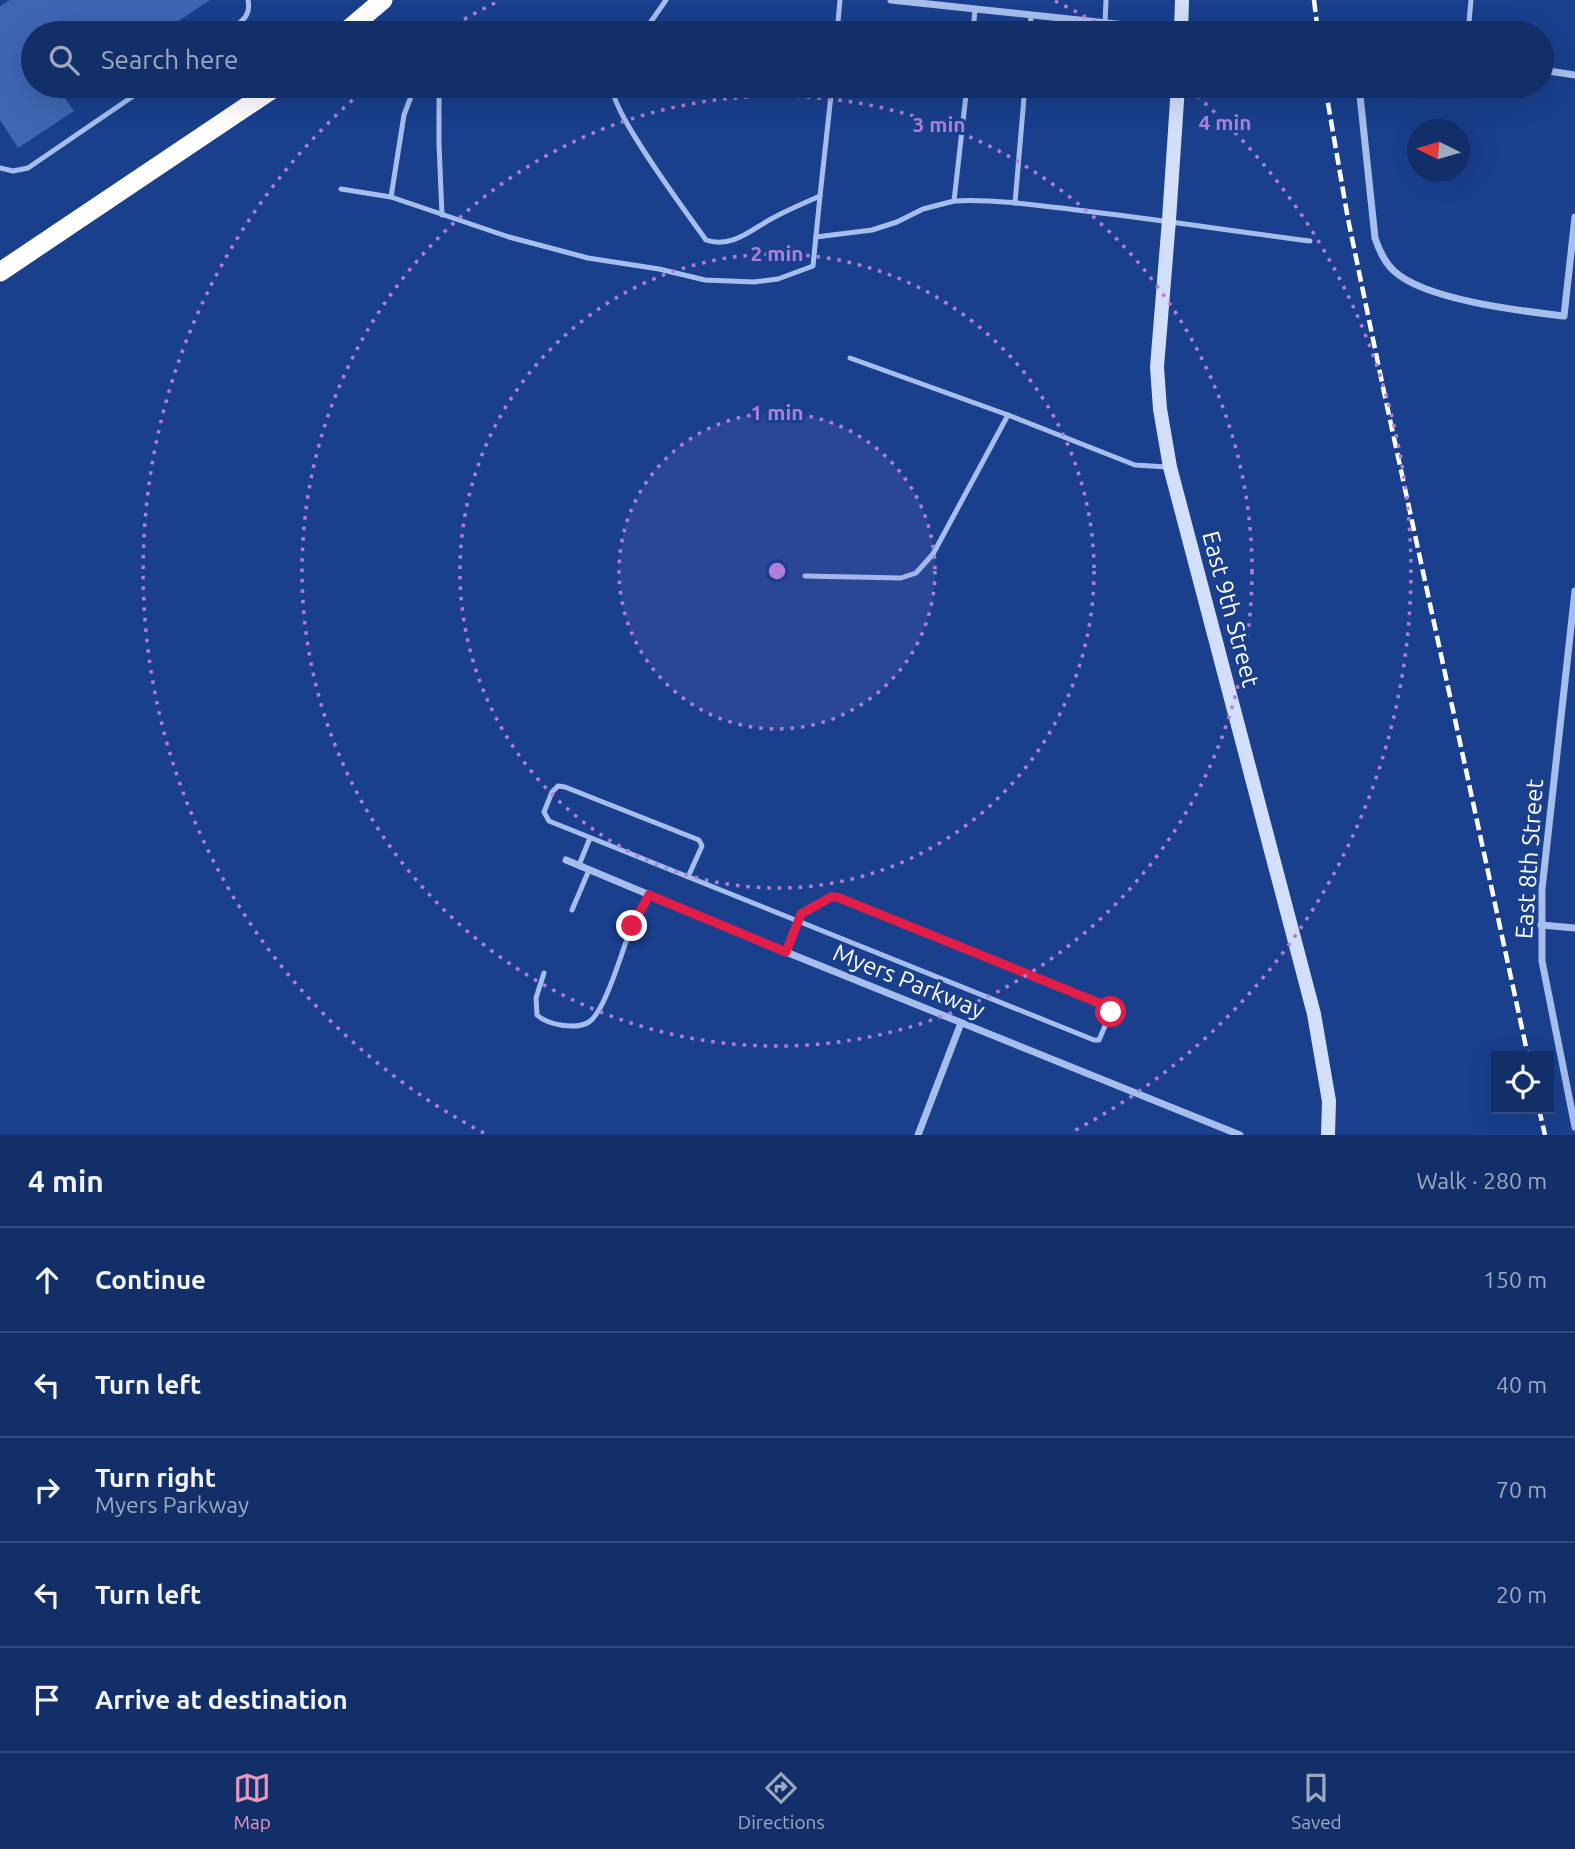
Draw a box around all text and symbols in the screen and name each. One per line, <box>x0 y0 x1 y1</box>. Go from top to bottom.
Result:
search box <box>21 21 1554 98</box>
icon: search <box>45 41 83 79</box>
text: Search here <box>101 45 238 74</box>
text: 4 min <box>1198 110 1252 134</box>
text: 3 min <box>912 112 966 136</box>
north arrow <box>1407 119 1470 182</box>
text: 2 min <box>750 241 804 265</box>
text: 1 min <box>750 400 804 424</box>
street label: East 9th Street <box>1197 528 1265 690</box>
centre of rings <box>765 559 789 583</box>
street label: East 8th Street <box>1510 778 1548 940</box>
route end <box>616 910 647 941</box>
street label: Myers Parkway <box>829 938 989 1024</box>
route start <box>1095 996 1126 1027</box>
map controls <box>1491 1051 1554 1114</box>
button: locate <box>1491 1051 1554 1114</box>
text: 4 min <box>28 1164 104 1198</box>
text: Walk · 280 m <box>1416 1168 1547 1193</box>
icon: ahead <box>28 1261 66 1299</box>
text: Continue <box>95 1265 206 1294</box>
text: 150 m <box>1483 1267 1547 1292</box>
icon: left <box>28 1366 66 1404</box>
text: Turn left <box>95 1370 201 1399</box>
text: 40 m <box>1496 1372 1547 1397</box>
text: Turn right <box>95 1463 216 1492</box>
icon: right <box>28 1471 66 1509</box>
text: 70 m <box>1496 1477 1547 1502</box>
text: Myers Parkway <box>95 1492 249 1517</box>
icon: left <box>28 1576 66 1614</box>
text: Turn left <box>95 1580 201 1609</box>
text: 20 m <box>1496 1582 1547 1607</box>
icon: arrive <box>28 1681 66 1719</box>
text: Arrive at destination <box>95 1685 348 1714</box>
tab: Map <box>233 1769 271 1833</box>
tab: Directions <box>738 1769 825 1833</box>
tab: Saved <box>1291 1769 1342 1833</box>

